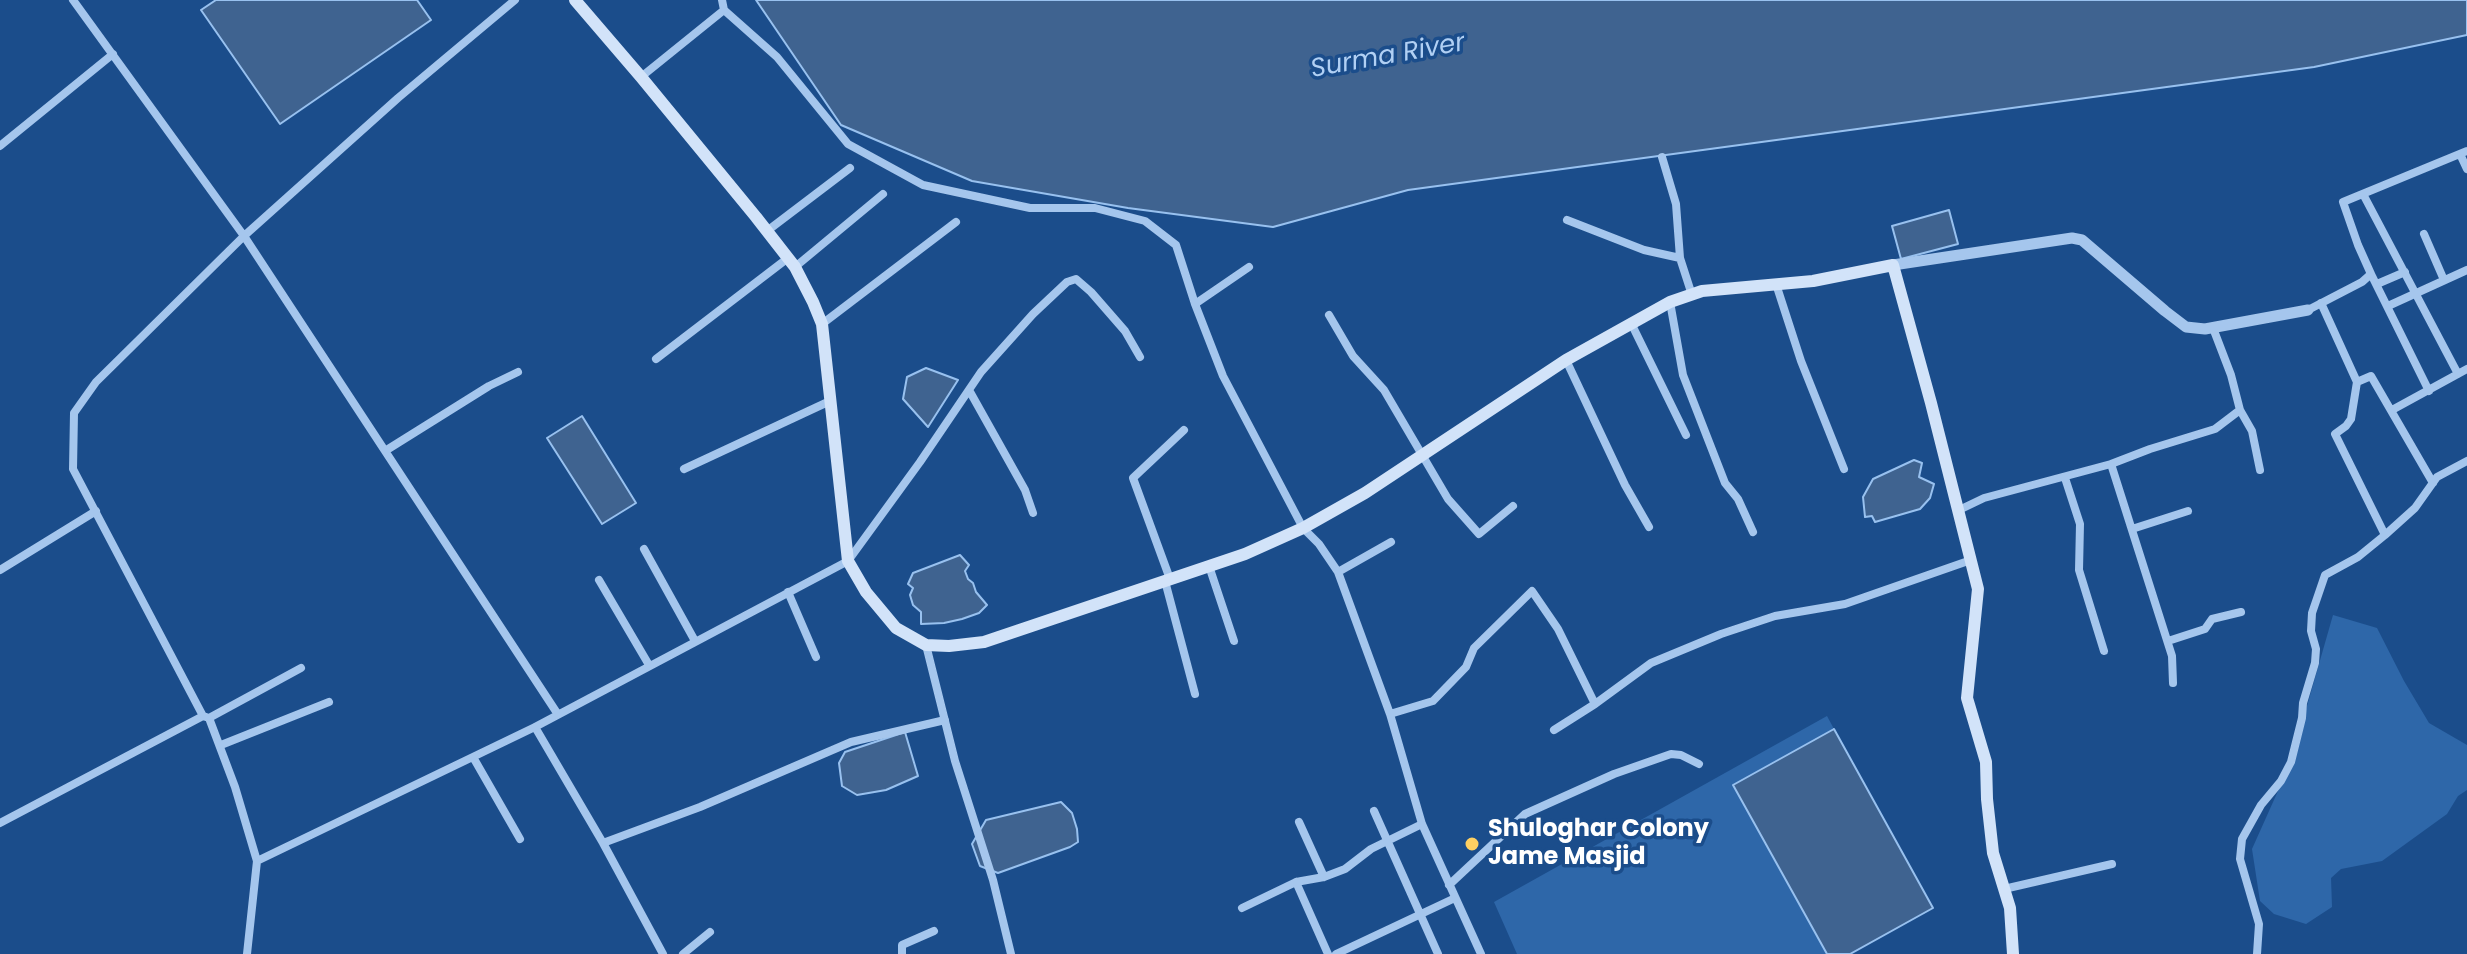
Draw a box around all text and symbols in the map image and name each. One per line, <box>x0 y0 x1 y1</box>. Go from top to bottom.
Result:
water label: Surma River <box>1308 28 1468 86</box>
place label: Shuloghar Colony Jame Masjid <box>1488 816 1709 872</box>
marker: Shuloghar Colony Jame Masjid <box>1463 835 1481 853</box>

